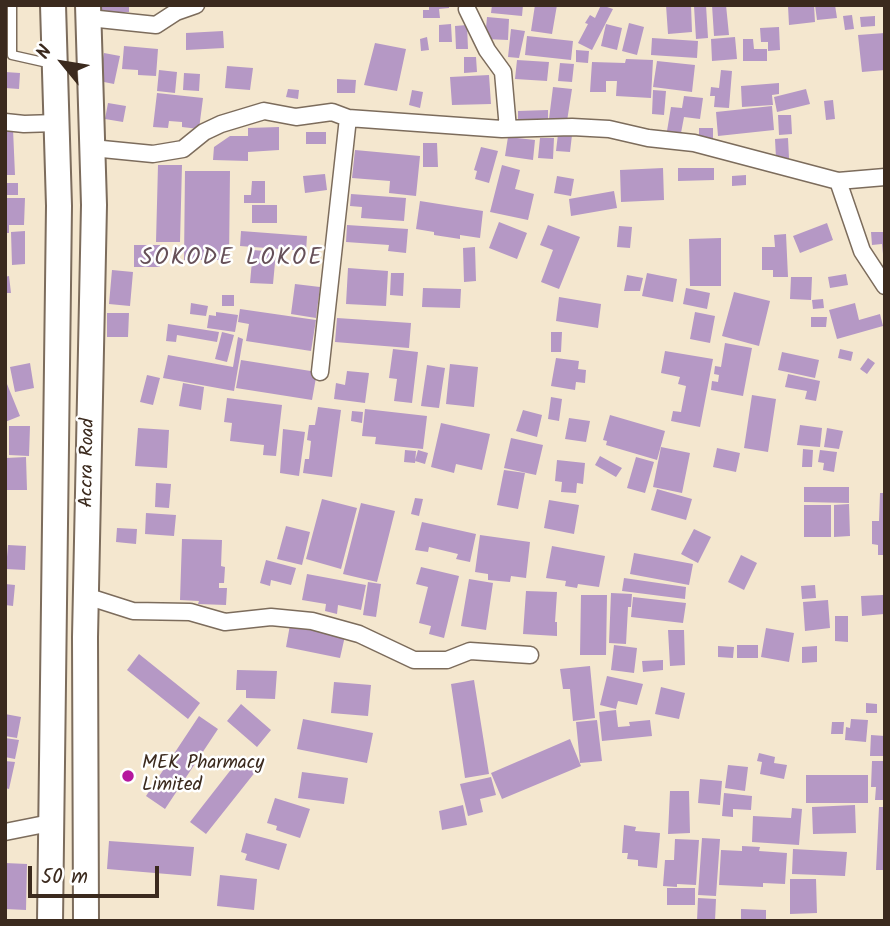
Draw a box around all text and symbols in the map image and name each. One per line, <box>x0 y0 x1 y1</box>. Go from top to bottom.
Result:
north arrow <box>28 28 98 98</box>
text: N <box>29 40 61 65</box>
district label: SOKODE LOKOE <box>142 246 322 274</box>
street label: Accra Road <box>77 418 101 508</box>
place label: MEK Pharmacy Limited <box>142 754 264 798</box>
marker: MEK Pharmacy Limited <box>120 768 136 784</box>
scale bar <box>32 852 163 896</box>
text: 50 m <box>41 861 88 894</box>

